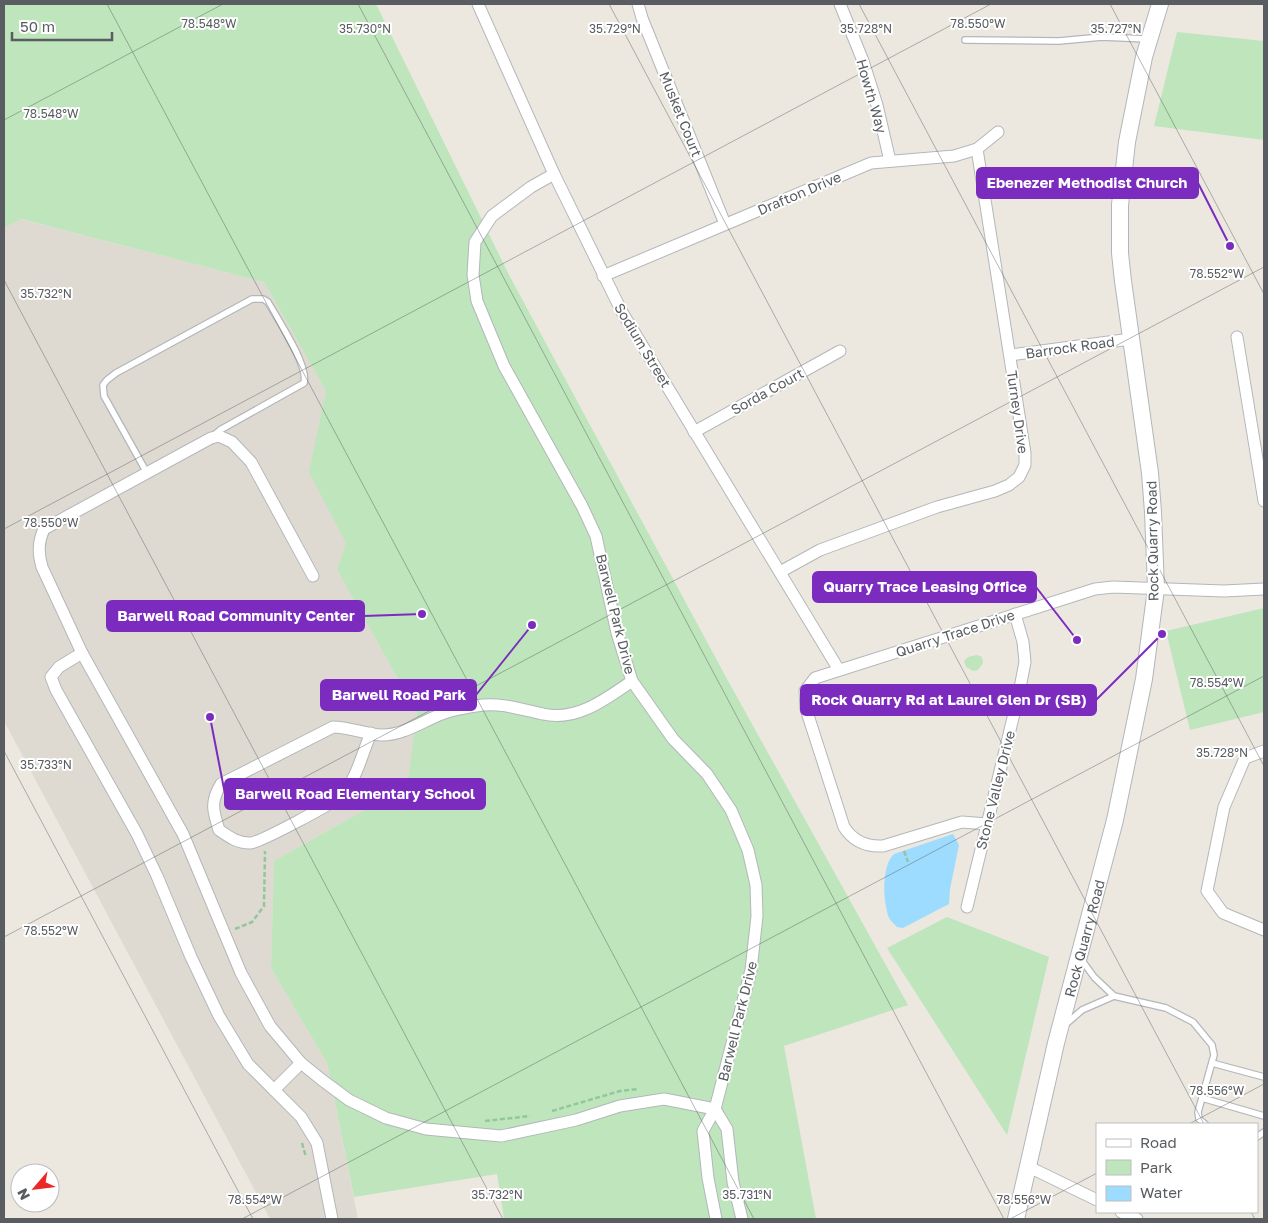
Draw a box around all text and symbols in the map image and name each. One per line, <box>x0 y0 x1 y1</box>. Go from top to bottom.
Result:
scale bar <box>12 10 112 42</box>
text: 78.548°W <box>181 16 237 31</box>
text: 78.550°W <box>951 16 1006 31</box>
text: 50 m <box>20 17 55 35</box>
text: 35.730°N <box>339 21 391 36</box>
text: 35.729°N <box>589 21 641 36</box>
text: 35.728°N <box>840 21 892 36</box>
text: 35.727°N <box>1090 21 1142 36</box>
street label: Howth Way <box>853 57 891 135</box>
street label: Musket Court <box>656 69 706 159</box>
text: 78.548°W <box>23 106 79 121</box>
street label: Drafton Drive <box>755 168 843 218</box>
callout: Ebenezer Methodist Church <box>977 168 1198 198</box>
text: Ebenezer Methodist Church <box>987 173 1187 191</box>
text: 78.552°W <box>1190 266 1245 281</box>
text: 35.732°N <box>20 286 72 301</box>
street label: Sodium Street <box>611 300 675 390</box>
street label: Barrock Road <box>1024 332 1116 362</box>
street label: Sorda Court <box>728 364 806 418</box>
street label: Turney Drive <box>1004 369 1032 455</box>
street label: Rock Quarry Road <box>1142 481 1162 601</box>
text: 78.550°W <box>24 515 79 530</box>
street label: Barwell Park Drive <box>593 552 639 676</box>
callout: Quarry Trace Leasing Office <box>813 572 1036 602</box>
text: Quarry Trace Leasing Office <box>823 577 1027 595</box>
callout: Barwell Road Community Center <box>107 601 364 631</box>
text: Barwell Road Community Center <box>117 606 355 624</box>
street label: Quarry Trace Drive <box>893 606 1017 660</box>
text: 78.554°W <box>1190 675 1245 690</box>
callout: Barwell Road Park <box>321 680 476 710</box>
text: Barwell Road Park <box>332 685 466 703</box>
callout: Rock Quarry Rd at Laurel Glen Dr (SB) <box>801 685 1096 715</box>
text: Rock Quarry Rd at Laurel Glen Dr (SB) <box>811 690 1087 708</box>
street label: Stone Valley Drive <box>972 729 1018 851</box>
text: 35.728°N <box>1196 745 1248 760</box>
text: 35.733°N <box>20 757 72 772</box>
callout: Barwell Road Elementary School <box>225 779 485 809</box>
text: Barwell Road Elementary School <box>235 784 475 802</box>
street label: Rock Quarry Road <box>1060 878 1107 999</box>
text: 78.552°W <box>24 923 79 938</box>
street label: Barwell Park Drive <box>714 959 760 1083</box>
text: 78.556°W <box>1190 1083 1245 1098</box>
legend <box>1096 1123 1258 1213</box>
text: Road <box>1140 1133 1177 1151</box>
text: Park <box>1140 1158 1173 1176</box>
north arrow <box>10 1163 60 1213</box>
text: Water <box>1140 1183 1183 1201</box>
text: N <box>13 1186 33 1203</box>
text: 35.732°N <box>471 1187 523 1202</box>
text: 35.731°N <box>722 1187 772 1202</box>
text: 78.554°W <box>228 1192 283 1207</box>
text: 78.556°W <box>997 1192 1052 1207</box>

